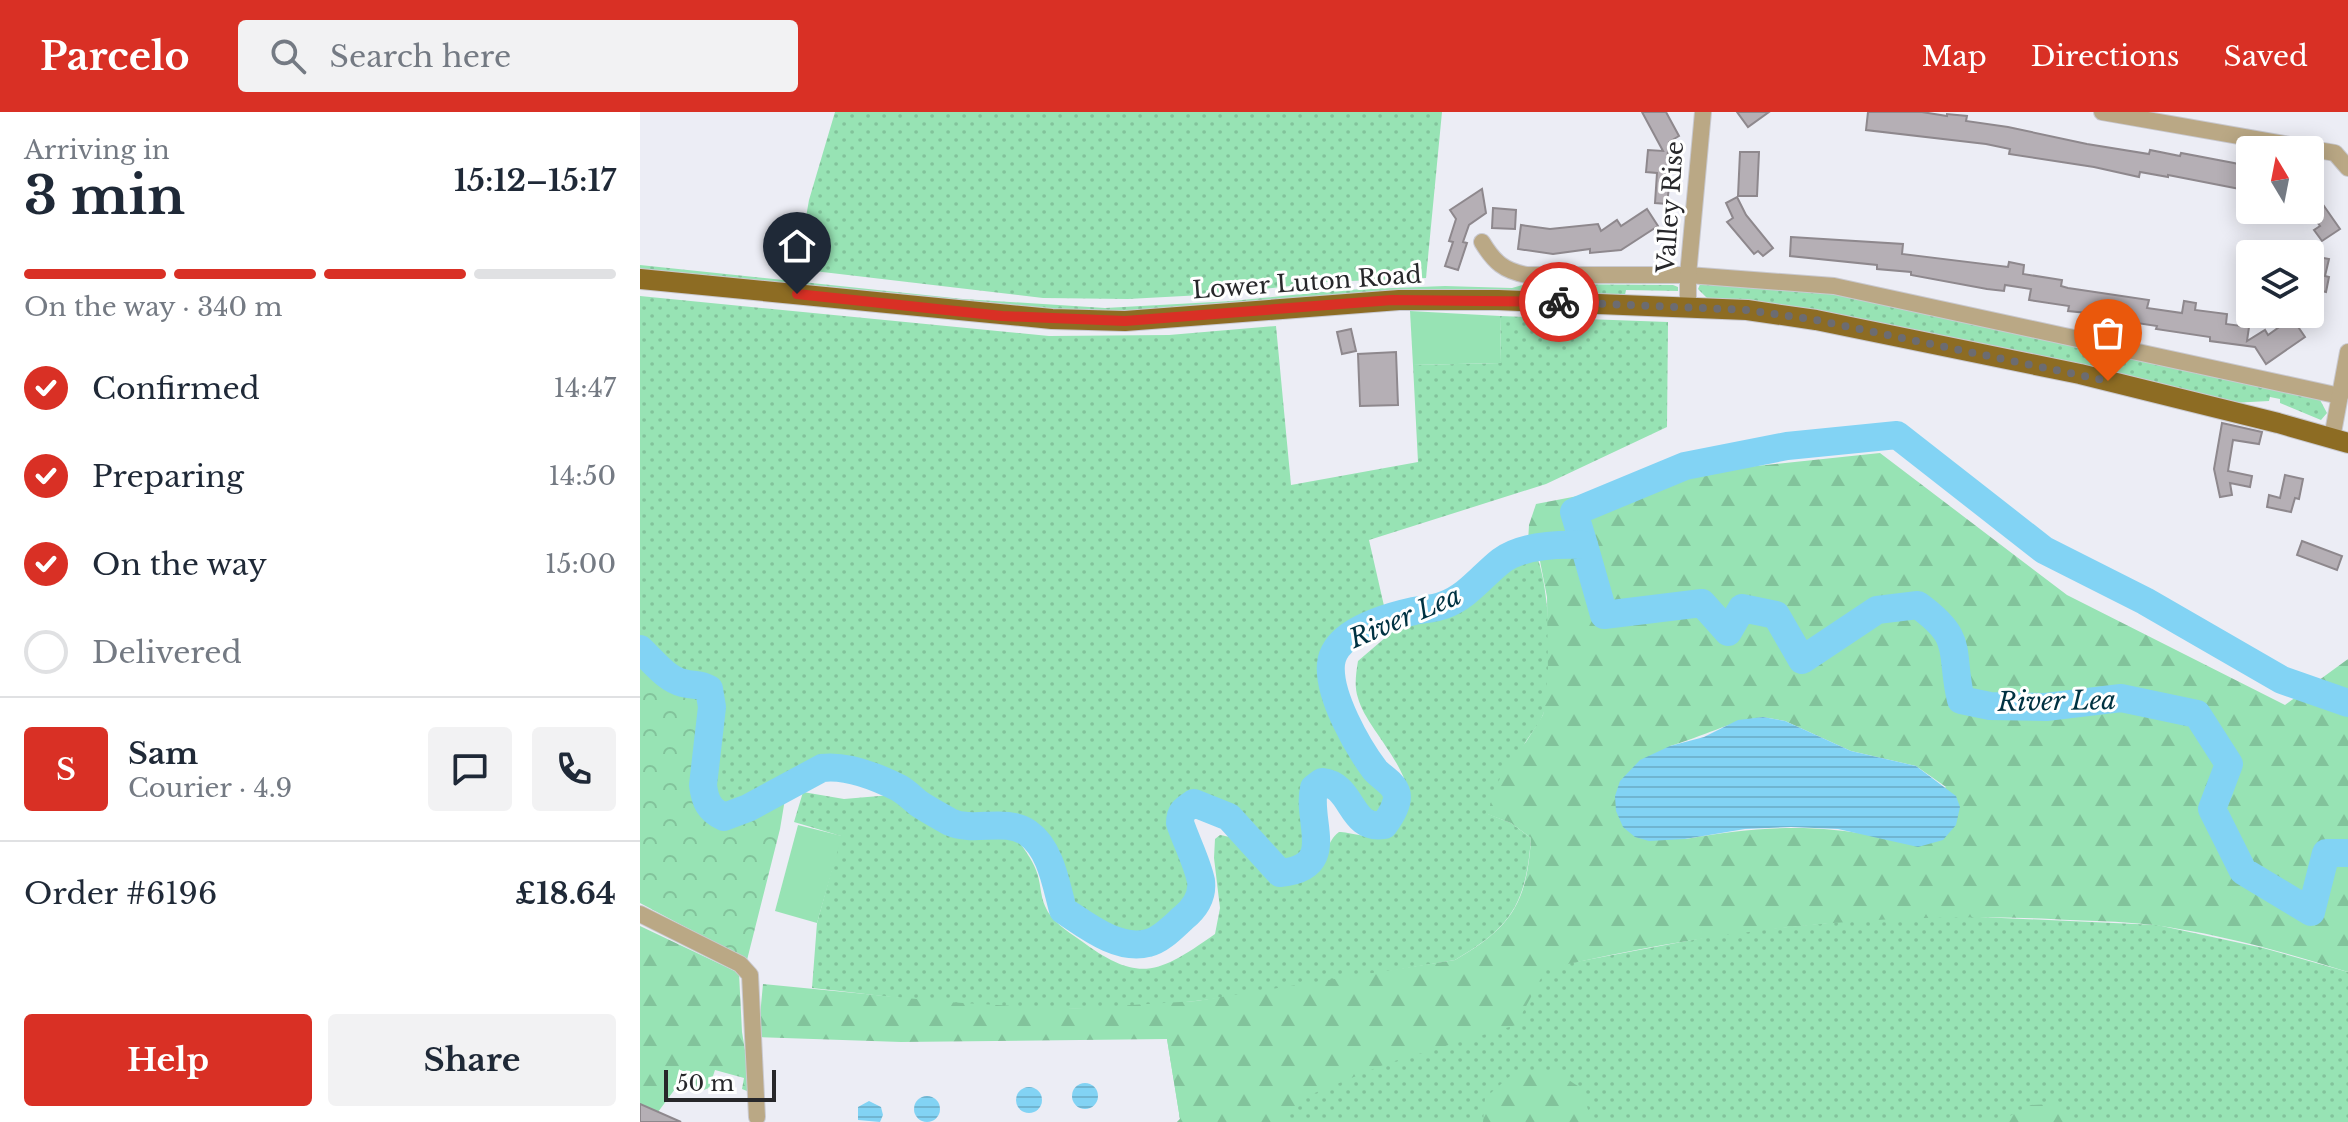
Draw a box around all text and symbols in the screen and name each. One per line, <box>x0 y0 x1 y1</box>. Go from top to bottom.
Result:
search box <box>238 20 798 92</box>
text: Parcelo <box>40 33 190 80</box>
icon: search <box>266 34 310 78</box>
text: Search here <box>330 38 511 75</box>
text: Map <box>1922 39 1987 74</box>
text: Directions <box>2031 39 2180 74</box>
text: Saved <box>2224 39 2308 74</box>
text: Arriving in <box>24 134 170 166</box>
north arrow <box>2236 136 2324 224</box>
map controls <box>2236 136 2324 328</box>
street label: Valley Rise <box>1651 140 1689 275</box>
text: 15:12–15:17 <box>454 162 616 199</box>
text: 3 min <box>24 164 185 228</box>
pin <box>763 212 831 294</box>
icon: home <box>775 224 819 268</box>
button: layers <box>2236 240 2324 328</box>
street label: Lower Luton Road <box>1191 260 1423 304</box>
courier <box>1519 262 1599 342</box>
icon: bike <box>1537 280 1581 324</box>
text: On the way · 340 m <box>24 291 282 323</box>
pin <box>2074 299 2142 381</box>
icon: bag <box>2086 311 2130 355</box>
icon: check <box>24 366 68 410</box>
text: Confirmed <box>92 370 260 407</box>
text: 14:47 <box>554 372 616 404</box>
icon: check <box>24 454 68 498</box>
text: Preparing <box>92 458 244 495</box>
text: 14:50 <box>548 460 616 492</box>
icon: check <box>24 542 68 586</box>
text: On the way <box>92 546 267 583</box>
text: 15:00 <box>545 548 616 580</box>
water label: River Lea <box>1343 579 1466 655</box>
text: Delivered <box>92 634 242 671</box>
water label: River Lea <box>1996 684 2117 718</box>
button: chat <box>428 727 512 811</box>
button: phone <box>532 727 616 811</box>
text: Sam <box>128 735 198 772</box>
text: S <box>56 751 76 788</box>
text: Courier · 4.9 <box>128 772 292 804</box>
text: Order #6196 <box>24 875 217 912</box>
text: £18.64 <box>515 875 616 912</box>
button: Help <box>24 1014 312 1106</box>
button: Share <box>328 1014 616 1106</box>
scale bar <box>664 1066 776 1102</box>
text: 50 m <box>676 1070 734 1097</box>

